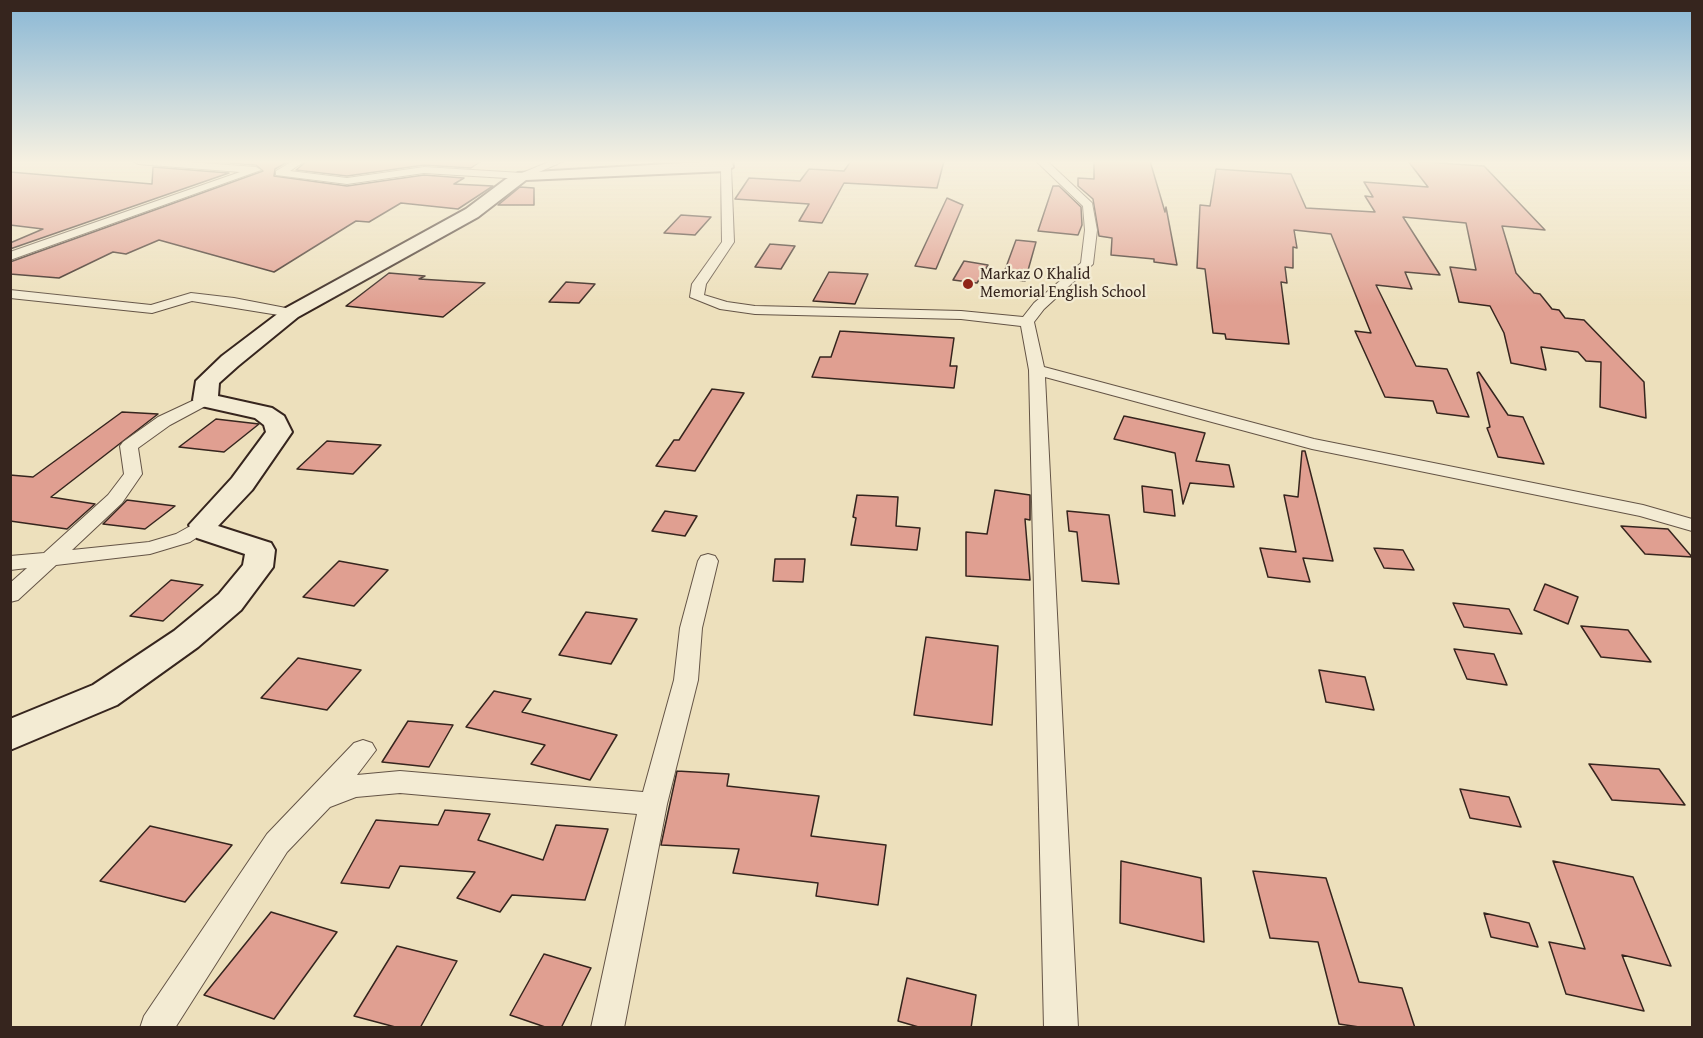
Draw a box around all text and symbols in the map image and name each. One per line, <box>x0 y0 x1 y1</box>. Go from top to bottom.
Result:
place label: Markaz O Khalid Memorial English School <box>980 265 1146 303</box>
marker: Markaz O Khalid Memorial English School <box>961 277 975 291</box>

